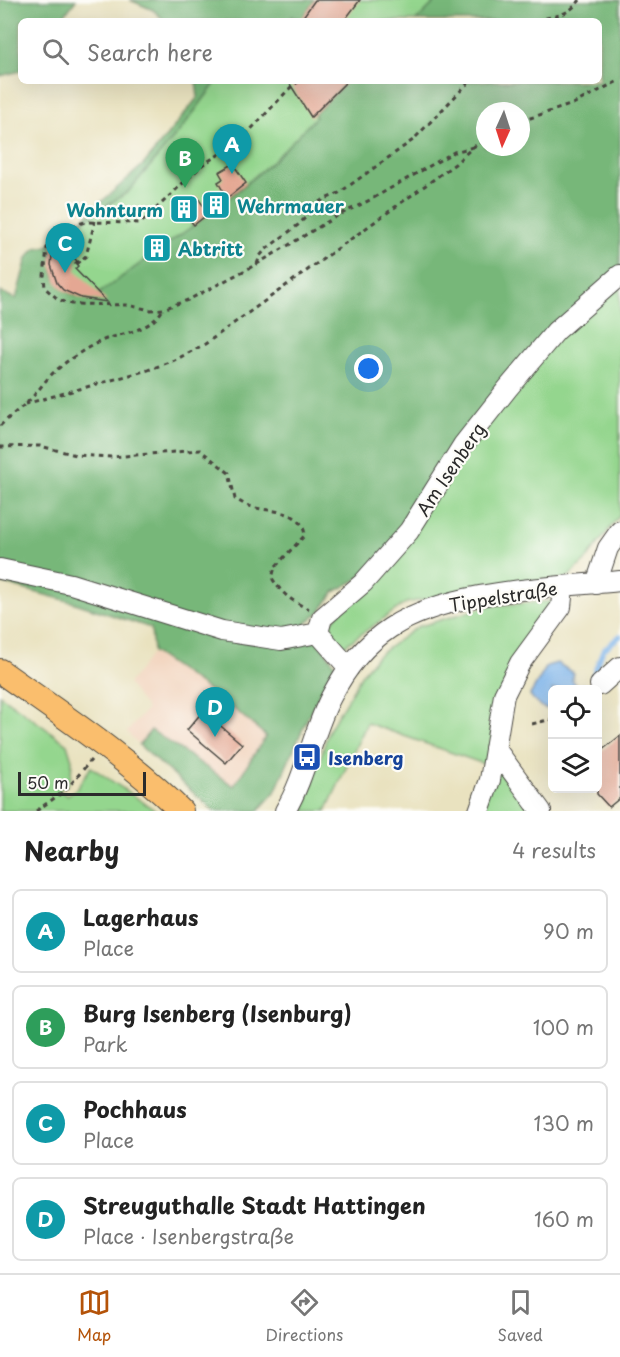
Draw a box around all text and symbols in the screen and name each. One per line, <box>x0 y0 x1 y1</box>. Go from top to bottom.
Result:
search box <box>18 18 602 84</box>
icon: search <box>39 35 72 68</box>
text: Search here <box>87 35 213 68</box>
north arrow <box>476 102 530 156</box>
pin: A <box>212 124 252 174</box>
pin: B <box>166 138 204 188</box>
building icon: Wehrmauer <box>200 189 232 221</box>
place label: Wehrmauer <box>237 192 345 219</box>
building icon: Wohnturm <box>168 193 200 225</box>
place label: Wohnturm <box>66 196 163 223</box>
pin: C <box>46 224 84 273</box>
building icon: Abtritt <box>141 232 173 264</box>
place label: Abtritt <box>178 235 244 262</box>
your location <box>354 354 383 383</box>
street label: Am Isenberg <box>409 417 491 521</box>
street label: Tippelstraße <box>447 574 559 618</box>
map controls <box>548 685 602 793</box>
button: locate <box>548 685 602 739</box>
pin: D <box>196 688 234 737</box>
button: layers <box>548 739 602 793</box>
bus stop icon: Isenberg <box>291 741 323 773</box>
place label: Isenberg <box>328 744 404 771</box>
scale bar <box>18 769 146 796</box>
text: 50 m <box>27 770 68 794</box>
text: Nearby <box>24 831 119 870</box>
text: 4 results <box>512 835 596 865</box>
text: Lagerhaus <box>83 900 199 933</box>
text: A <box>38 916 53 946</box>
text: 90 m <box>543 916 594 946</box>
text: Place <box>83 933 134 963</box>
text: Burg Isenberg (Isenburg) <box>83 996 352 1029</box>
text: B <box>39 1012 52 1042</box>
text: 100 m <box>533 1012 594 1042</box>
text: Park <box>83 1029 128 1059</box>
text: Pochhaus <box>83 1092 187 1125</box>
text: C <box>38 1108 53 1138</box>
text: 130 m <box>534 1108 594 1138</box>
text: Place <box>83 1125 134 1155</box>
text: Streuguthalle Stadt Hattingen <box>83 1188 426 1221</box>
text: D <box>38 1204 53 1234</box>
text: 160 m <box>534 1204 594 1234</box>
text: Place · Isenbergstraße <box>83 1221 294 1251</box>
tab: Map <box>77 1286 111 1346</box>
tab: Directions <box>265 1286 343 1346</box>
tab: Saved <box>497 1286 543 1346</box>

